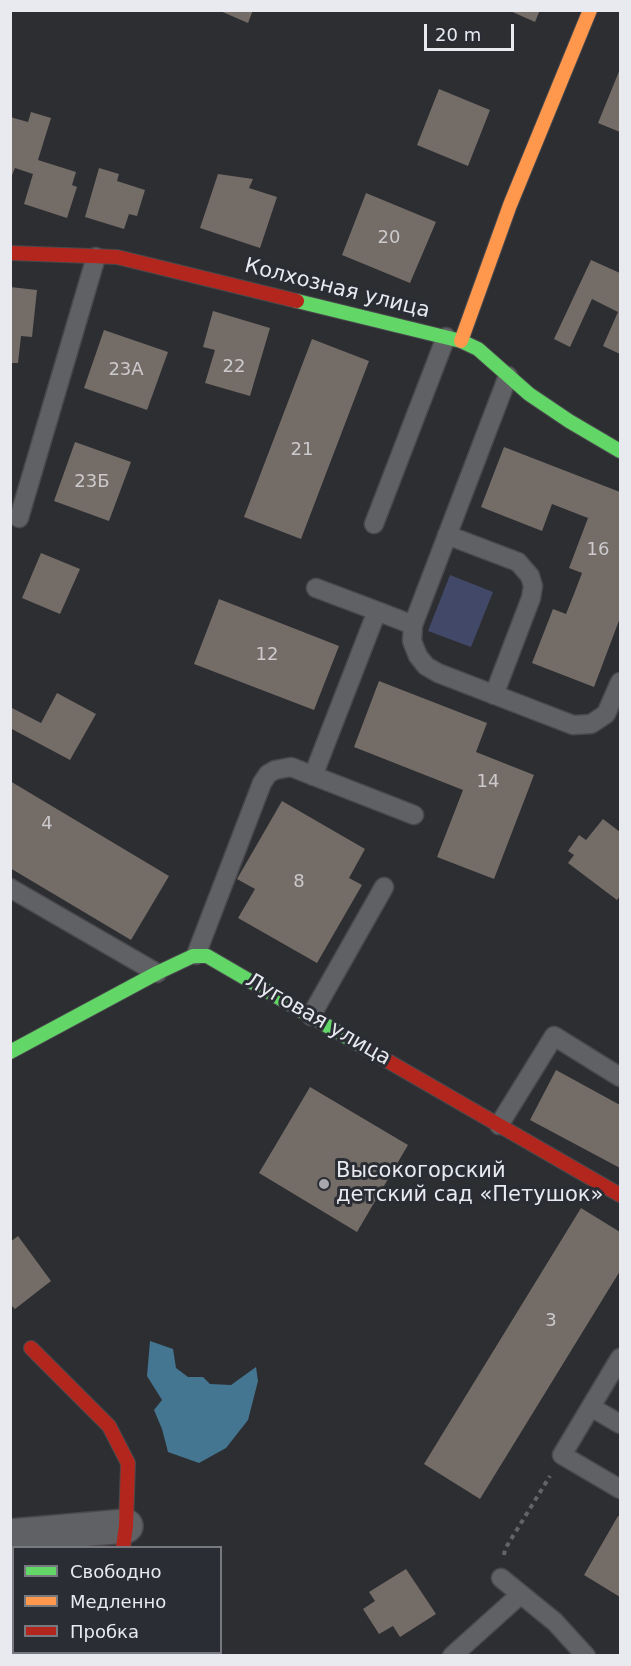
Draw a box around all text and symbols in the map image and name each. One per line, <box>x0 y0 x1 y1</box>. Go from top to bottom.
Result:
scale bar <box>427 12 517 50</box>
text: 20 m <box>435 24 481 45</box>
house number: 20 <box>378 227 400 249</box>
street label: Колхозная улица <box>242 254 432 324</box>
house number: 22 <box>223 356 245 378</box>
house number: 23А <box>108 359 144 381</box>
house number: 21 <box>291 439 313 461</box>
house number: 23Б <box>74 471 110 493</box>
house number: 16 <box>587 539 609 561</box>
house number: 12 <box>256 644 278 666</box>
house number: 14 <box>477 771 499 793</box>
house number: 4 <box>41 813 53 835</box>
house number: 8 <box>293 871 305 893</box>
street label: Луговая улица <box>241 968 395 1072</box>
place label: Высокогорский детский сад «Петушок» <box>336 1159 603 1209</box>
marker: Высокогорский детский сад «Петушок» <box>317 1177 331 1191</box>
house number: 3 <box>545 1310 557 1332</box>
legend <box>12 1546 222 1654</box>
text: Свободно <box>70 1561 162 1582</box>
text: Медленно <box>70 1591 166 1612</box>
text: Пробка <box>70 1621 139 1642</box>

